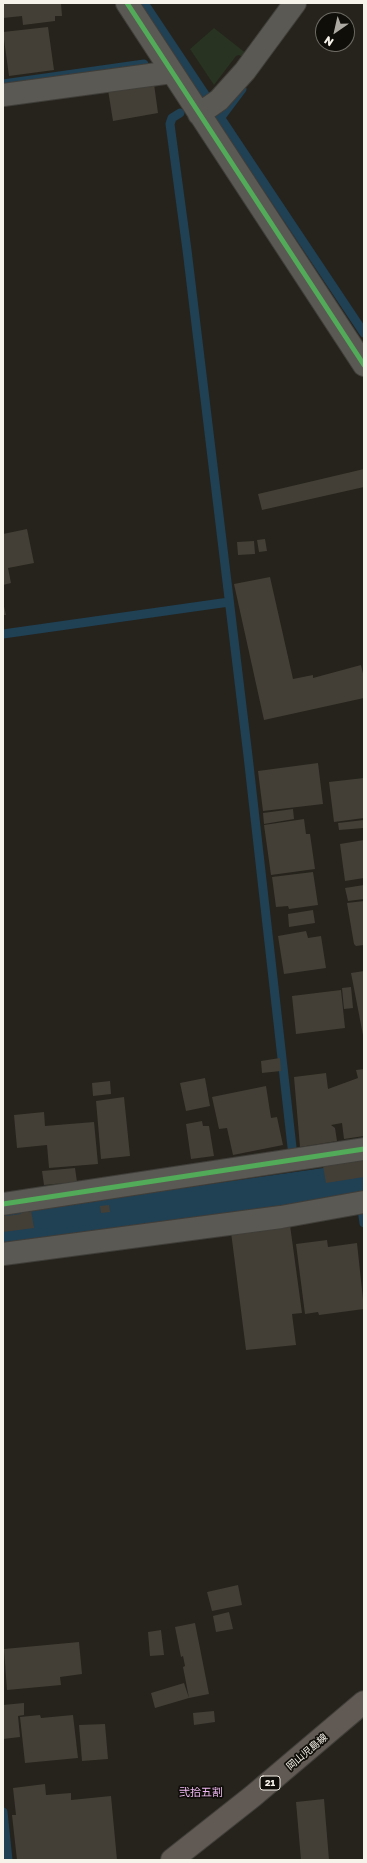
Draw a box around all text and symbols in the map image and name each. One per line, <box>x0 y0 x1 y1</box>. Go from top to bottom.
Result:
north arrow <box>315 12 355 52</box>
text: N <box>321 34 336 49</box>
street label: 岡山児島線 <box>284 1731 330 1773</box>
road number: 21 <box>260 1776 280 1790</box>
district label: 弐拾五割 <box>179 1786 223 1800</box>

